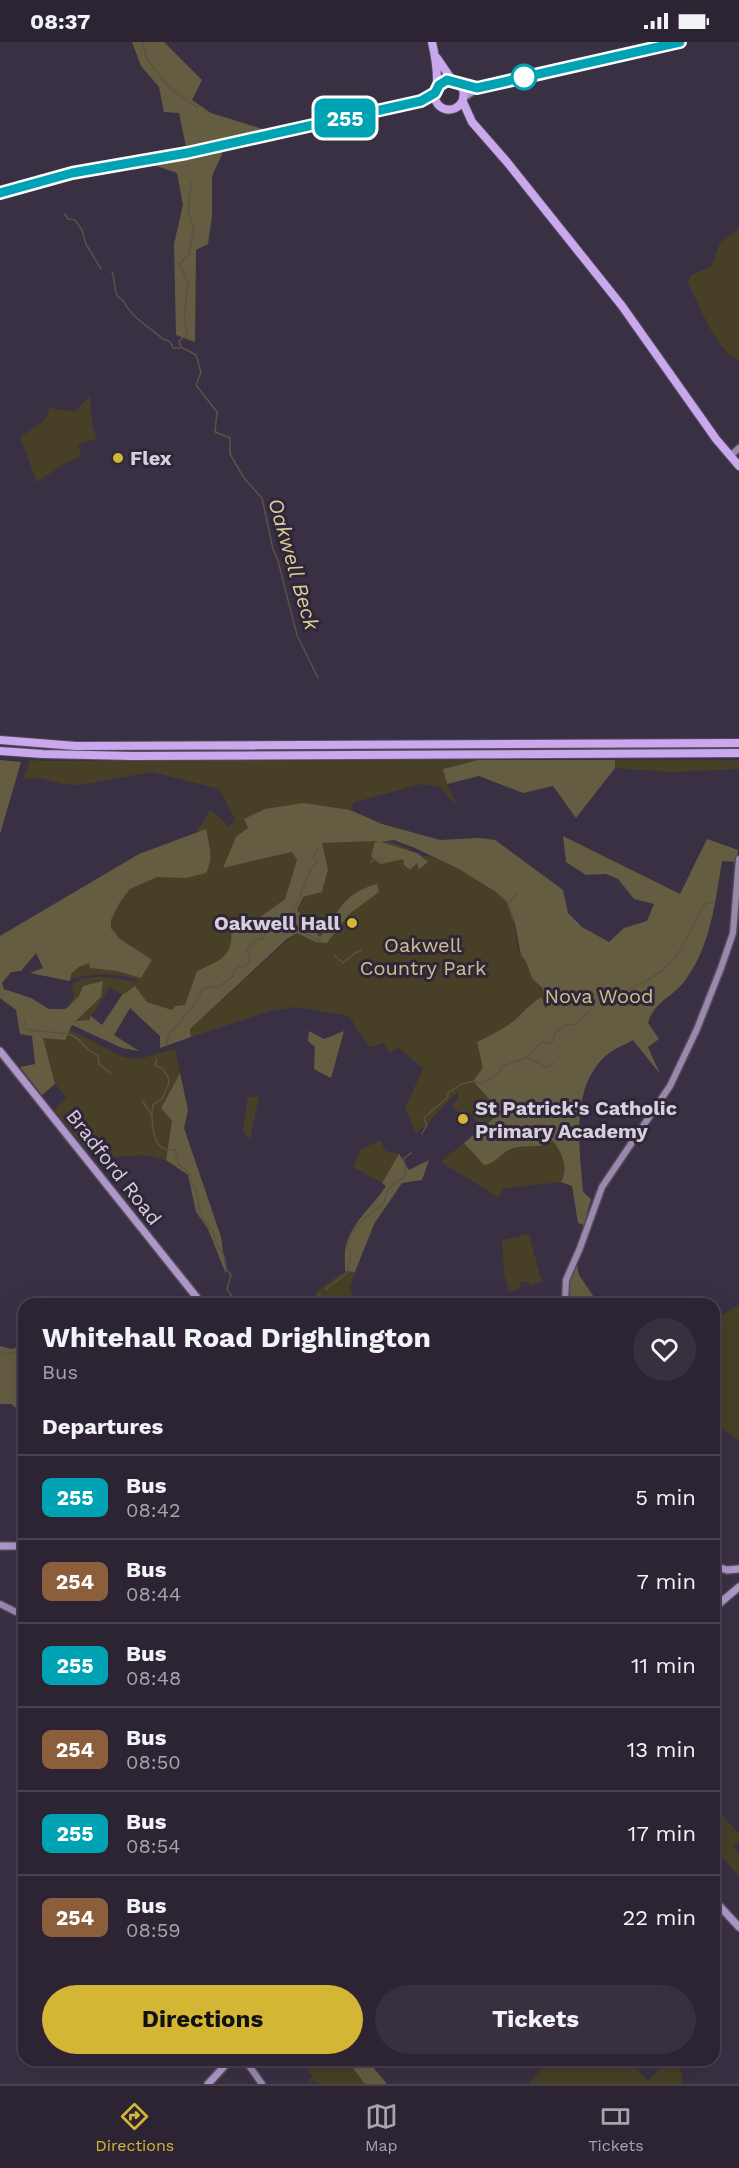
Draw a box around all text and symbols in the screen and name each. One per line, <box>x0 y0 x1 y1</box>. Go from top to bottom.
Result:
text: 08:37 <box>30 9 90 34</box>
unlabelled marker <box>511 64 537 90</box>
line badge: 255 <box>310 98 380 138</box>
text: 255 <box>326 106 364 131</box>
place label: Flex <box>130 446 172 470</box>
marker: Flex <box>111 451 125 465</box>
water label: Oakwell Beck <box>263 495 325 633</box>
place label: Oakwell Hall <box>214 911 340 935</box>
marker: Oakwell Hall <box>345 916 359 930</box>
park label: Oakwell Country Park <box>360 933 486 980</box>
park label: Nova Wood <box>545 984 653 1008</box>
place label: St Patrick's Catholic Primary Academy <box>475 1096 677 1143</box>
street label: Bradford Road <box>61 1104 167 1230</box>
marker: St Patrick's Catholic Primary Academy <box>456 1112 470 1126</box>
button: heart <box>633 1318 696 1381</box>
text: Whitehall Road Drighlington <box>42 1321 431 1354</box>
text: Bus <box>42 1360 78 1384</box>
text: Departures <box>42 1414 163 1439</box>
text: Bus <box>126 1473 166 1498</box>
text: 255 <box>56 1485 94 1510</box>
text: 5 min <box>635 1485 696 1510</box>
text: 08:42 <box>126 1498 181 1522</box>
text: Bus <box>126 1557 166 1582</box>
text: 254 <box>56 1569 94 1594</box>
text: 7 min <box>636 1569 696 1594</box>
text: 08:44 <box>126 1582 181 1606</box>
text: Bus <box>126 1641 166 1666</box>
text: 255 <box>56 1653 94 1678</box>
text: 11 min <box>631 1653 696 1678</box>
text: 08:48 <box>126 1666 181 1690</box>
text: Bus <box>126 1725 166 1750</box>
text: 254 <box>56 1737 94 1762</box>
text: 13 min <box>627 1737 696 1762</box>
text: 08:50 <box>126 1750 181 1774</box>
text: Bus <box>126 1809 166 1834</box>
text: 255 <box>56 1821 94 1846</box>
text: 17 min <box>628 1821 696 1846</box>
text: 08:54 <box>126 1834 181 1858</box>
text: Bus <box>126 1893 166 1918</box>
text: 254 <box>56 1905 94 1930</box>
text: 22 min <box>622 1905 696 1930</box>
text: 08:59 <box>126 1918 181 1942</box>
button: Directions <box>42 1985 363 2054</box>
button: Tickets <box>375 1985 696 2054</box>
tab: Directions <box>95 2100 174 2155</box>
tab: Map <box>365 2100 398 2155</box>
tab: Tickets <box>588 2100 644 2155</box>

